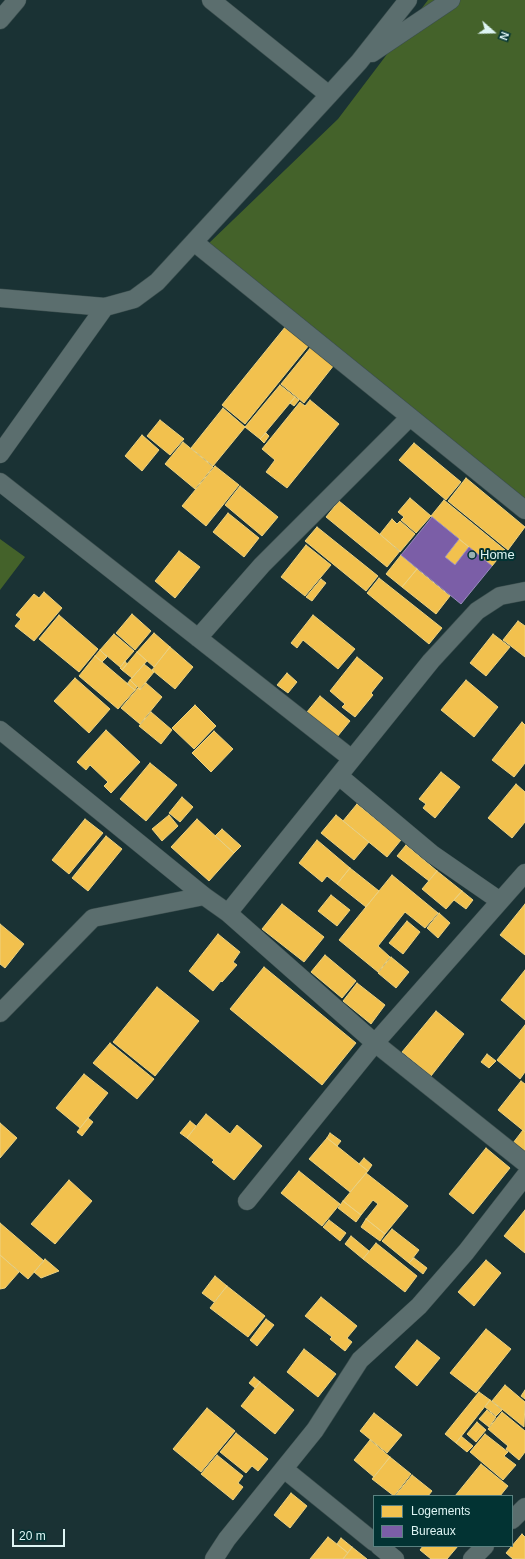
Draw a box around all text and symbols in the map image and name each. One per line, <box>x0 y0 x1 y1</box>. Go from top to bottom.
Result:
north arrow <box>473 12 513 52</box>
text: N <box>497 30 511 42</box>
place label: Home <box>480 547 515 563</box>
marker: Home <box>467 550 477 560</box>
legend <box>373 1495 513 1547</box>
text: Logements <box>411 1504 470 1518</box>
scale bar <box>14 1521 67 1547</box>
text: Bureaux <box>411 1524 456 1538</box>
text: 20 m <box>19 1529 46 1543</box>

